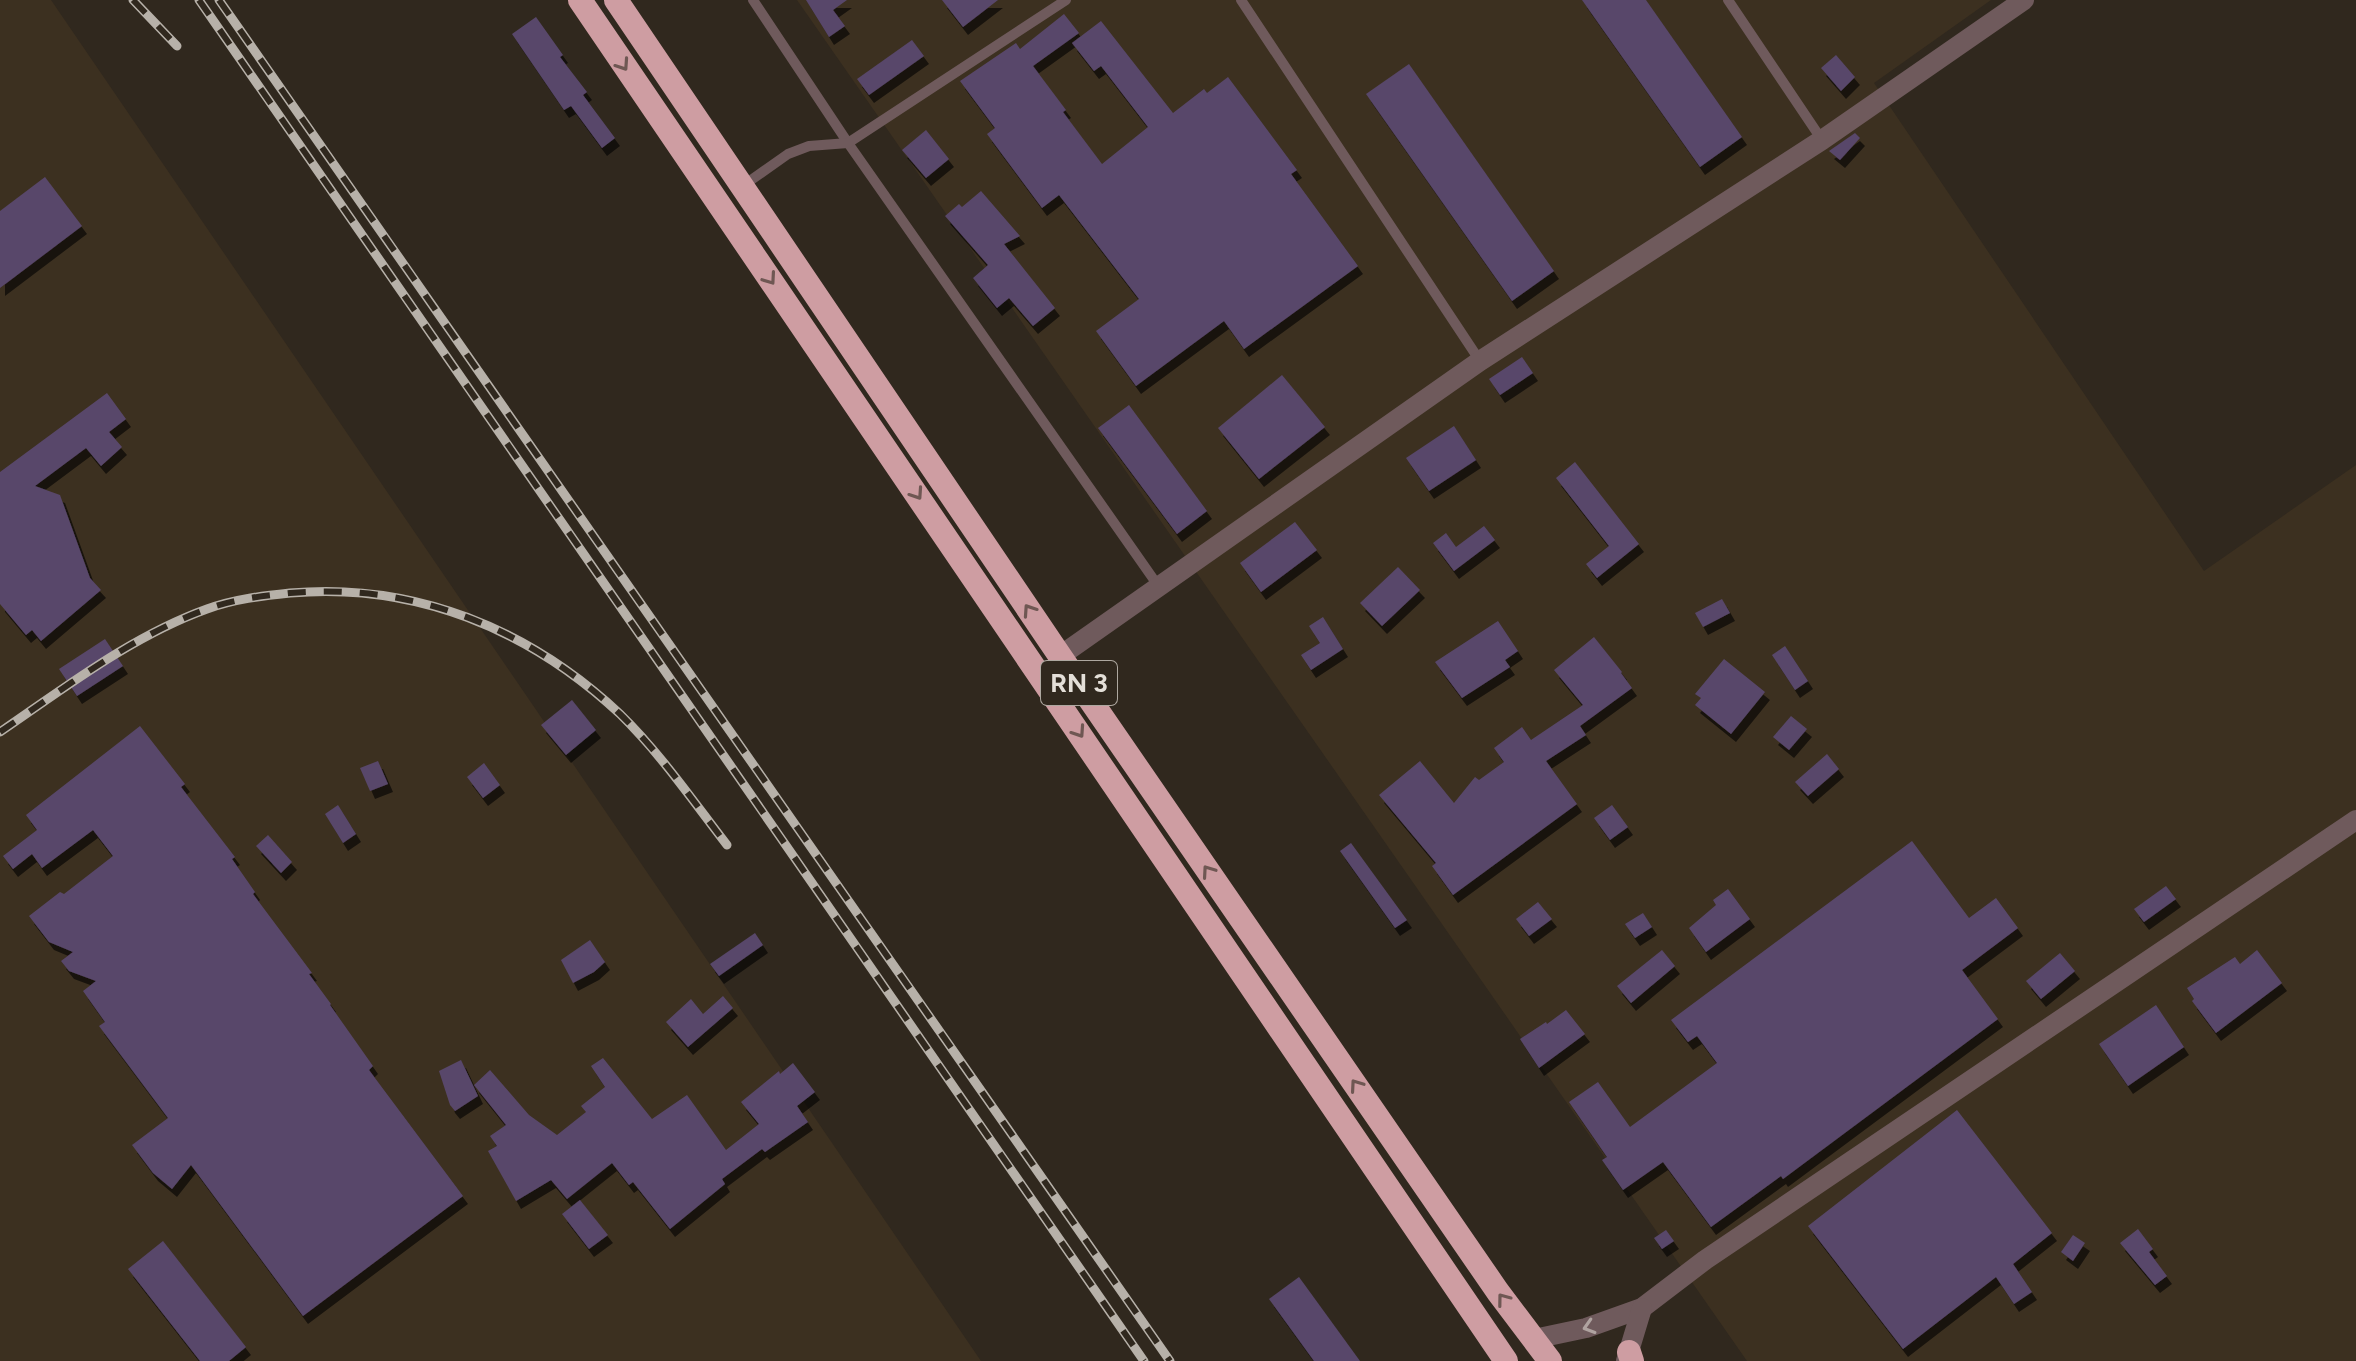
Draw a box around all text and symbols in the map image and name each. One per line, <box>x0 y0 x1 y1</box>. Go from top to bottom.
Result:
one-way arrow <box>614 56 629 70</box>
one-way arrow <box>760 271 775 285</box>
one-way arrow <box>907 485 922 500</box>
one-way arrow <box>1024 604 1039 619</box>
road number: RN 3 <box>1041 661 1117 705</box>
one-way arrow <box>1069 723 1084 737</box>
one-way arrow <box>1203 865 1218 879</box>
one-way arrow <box>1350 1079 1365 1093</box>
one-way arrow <box>1498 1293 1513 1308</box>
one-way arrow <box>1582 1318 1596 1334</box>

